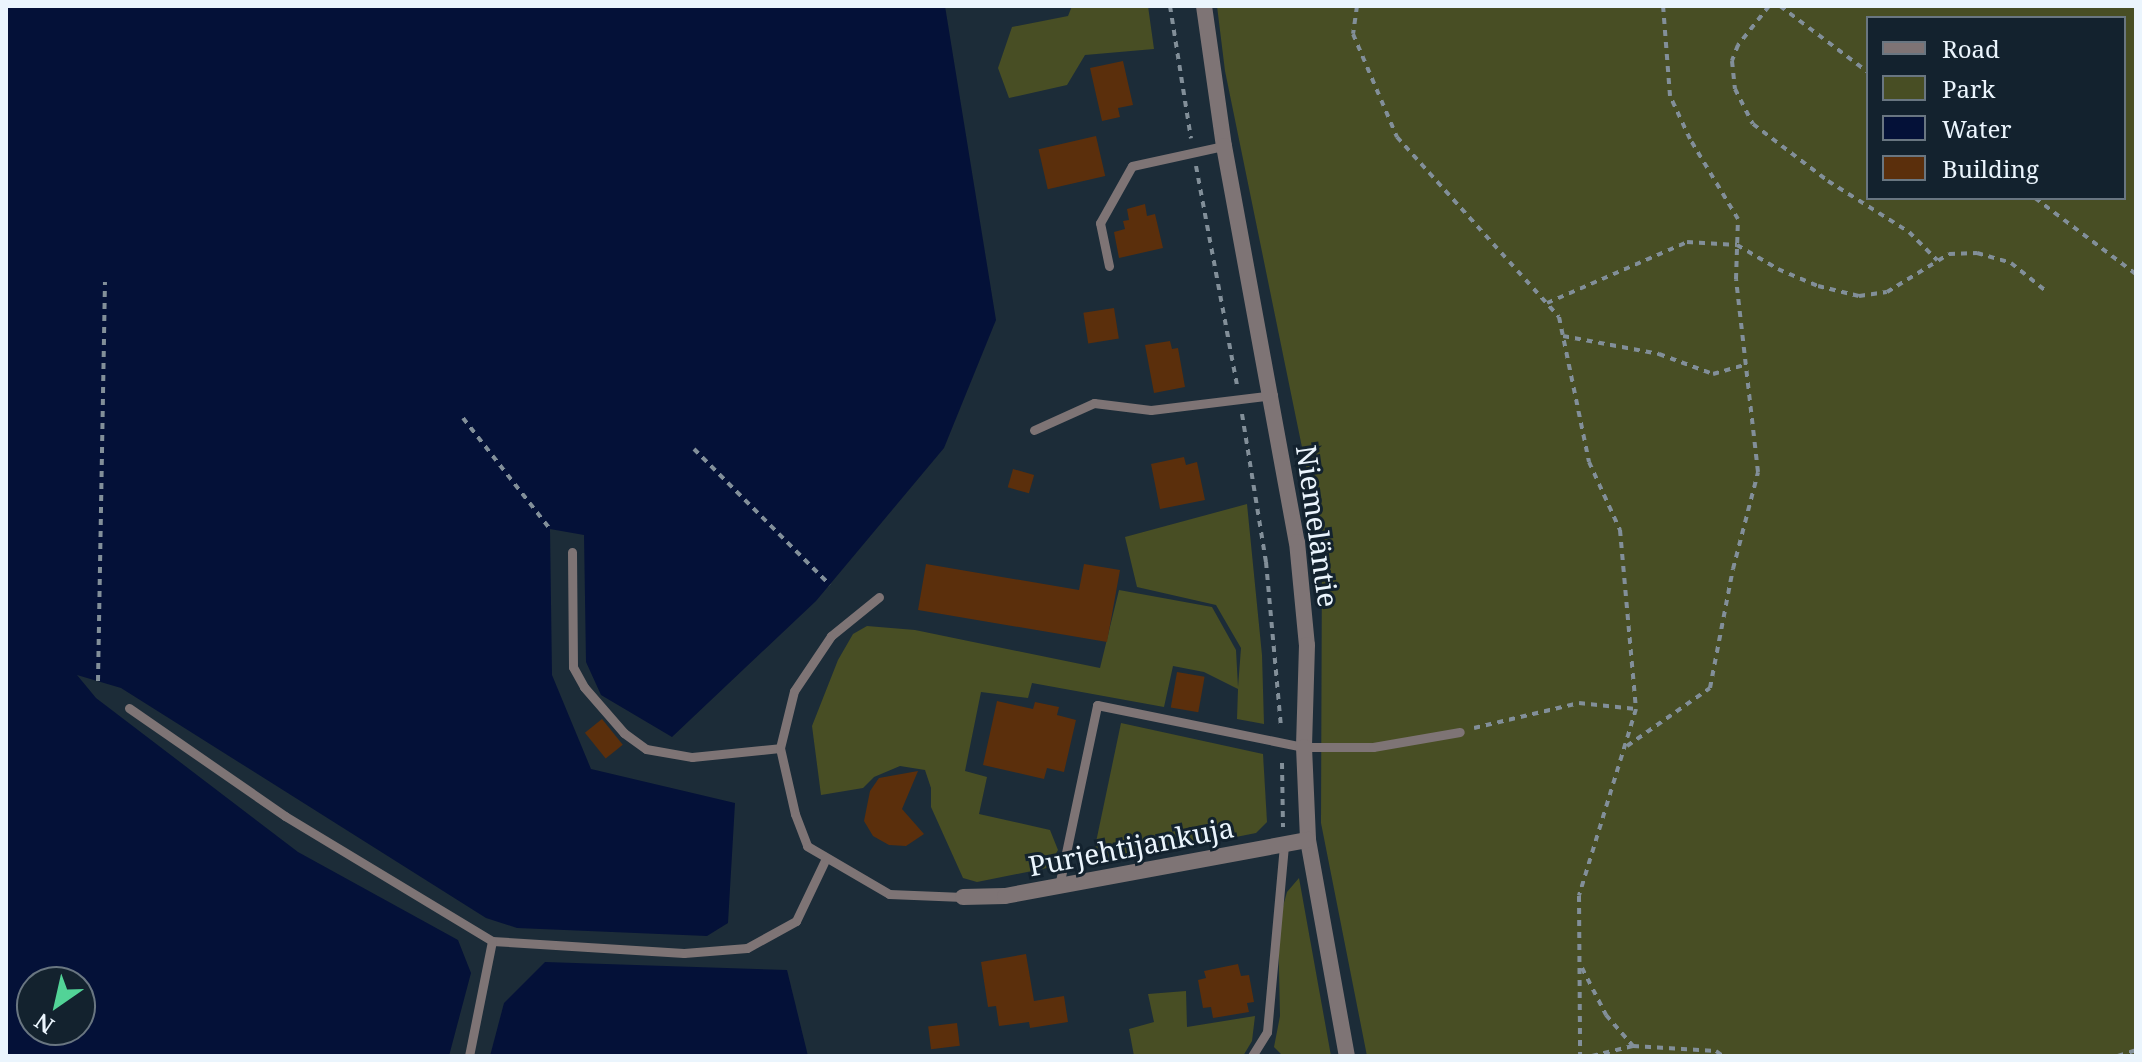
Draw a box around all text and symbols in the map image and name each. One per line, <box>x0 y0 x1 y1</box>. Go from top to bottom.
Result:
legend <box>1866 16 2126 200</box>
text: Road <box>1942 32 2000 65</box>
text: Park <box>1942 72 1995 105</box>
text: Water <box>1942 112 2012 145</box>
text: Building <box>1942 152 2039 185</box>
street label: Niemeläntie <box>1290 443 1346 609</box>
street label: Purjehtijankuja <box>1026 810 1236 882</box>
north arrow <box>16 966 96 1046</box>
text: N <box>28 1007 59 1042</box>

